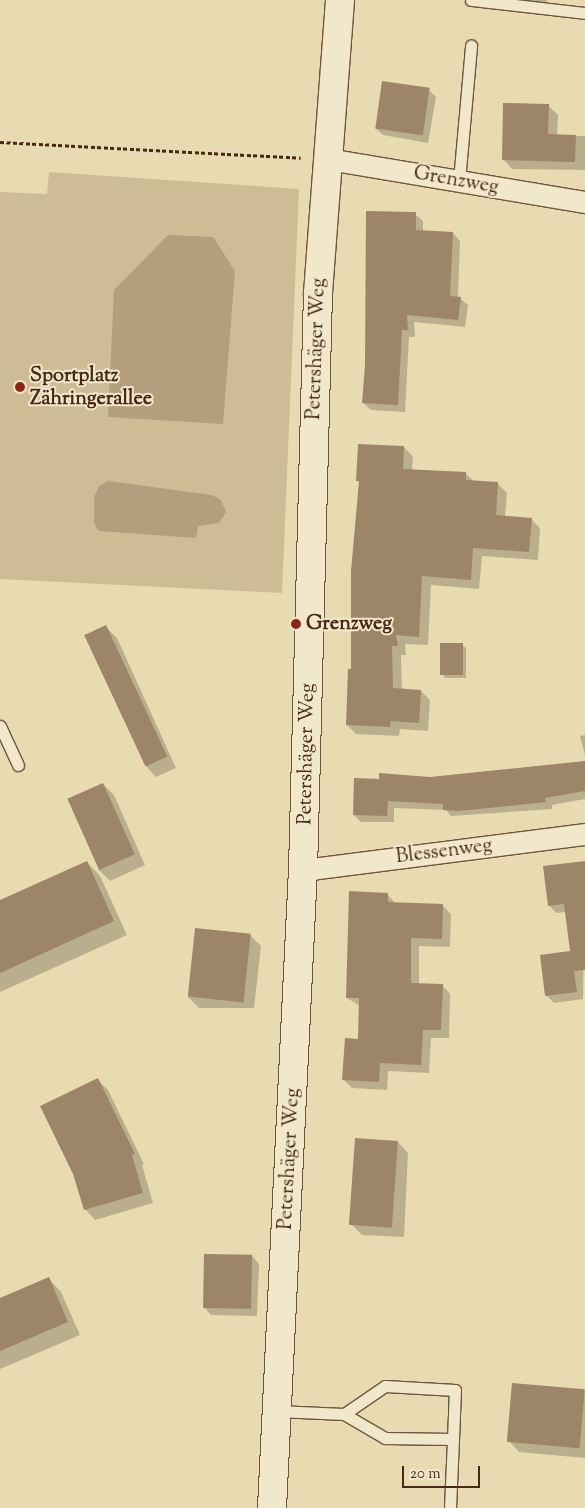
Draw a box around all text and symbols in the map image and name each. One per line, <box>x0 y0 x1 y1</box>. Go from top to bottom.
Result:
street label: Grenzweg <box>412 162 500 200</box>
street label: Petershäger Weg <box>303 278 331 420</box>
place label: Sportplatz Zähringerallee <box>30 364 152 411</box>
marker: Sportplatz Zähringerallee <box>14 381 26 393</box>
place label: Grenzweg <box>306 612 392 636</box>
marker: Grenzweg <box>290 618 302 630</box>
street label: Petershäger Weg <box>294 683 320 825</box>
street label: Blessenweg <box>394 834 494 870</box>
street label: Petershäger Weg <box>274 1088 306 1230</box>
scale bar <box>405 1456 482 1488</box>
text: 20 m <box>410 1464 441 1485</box>

